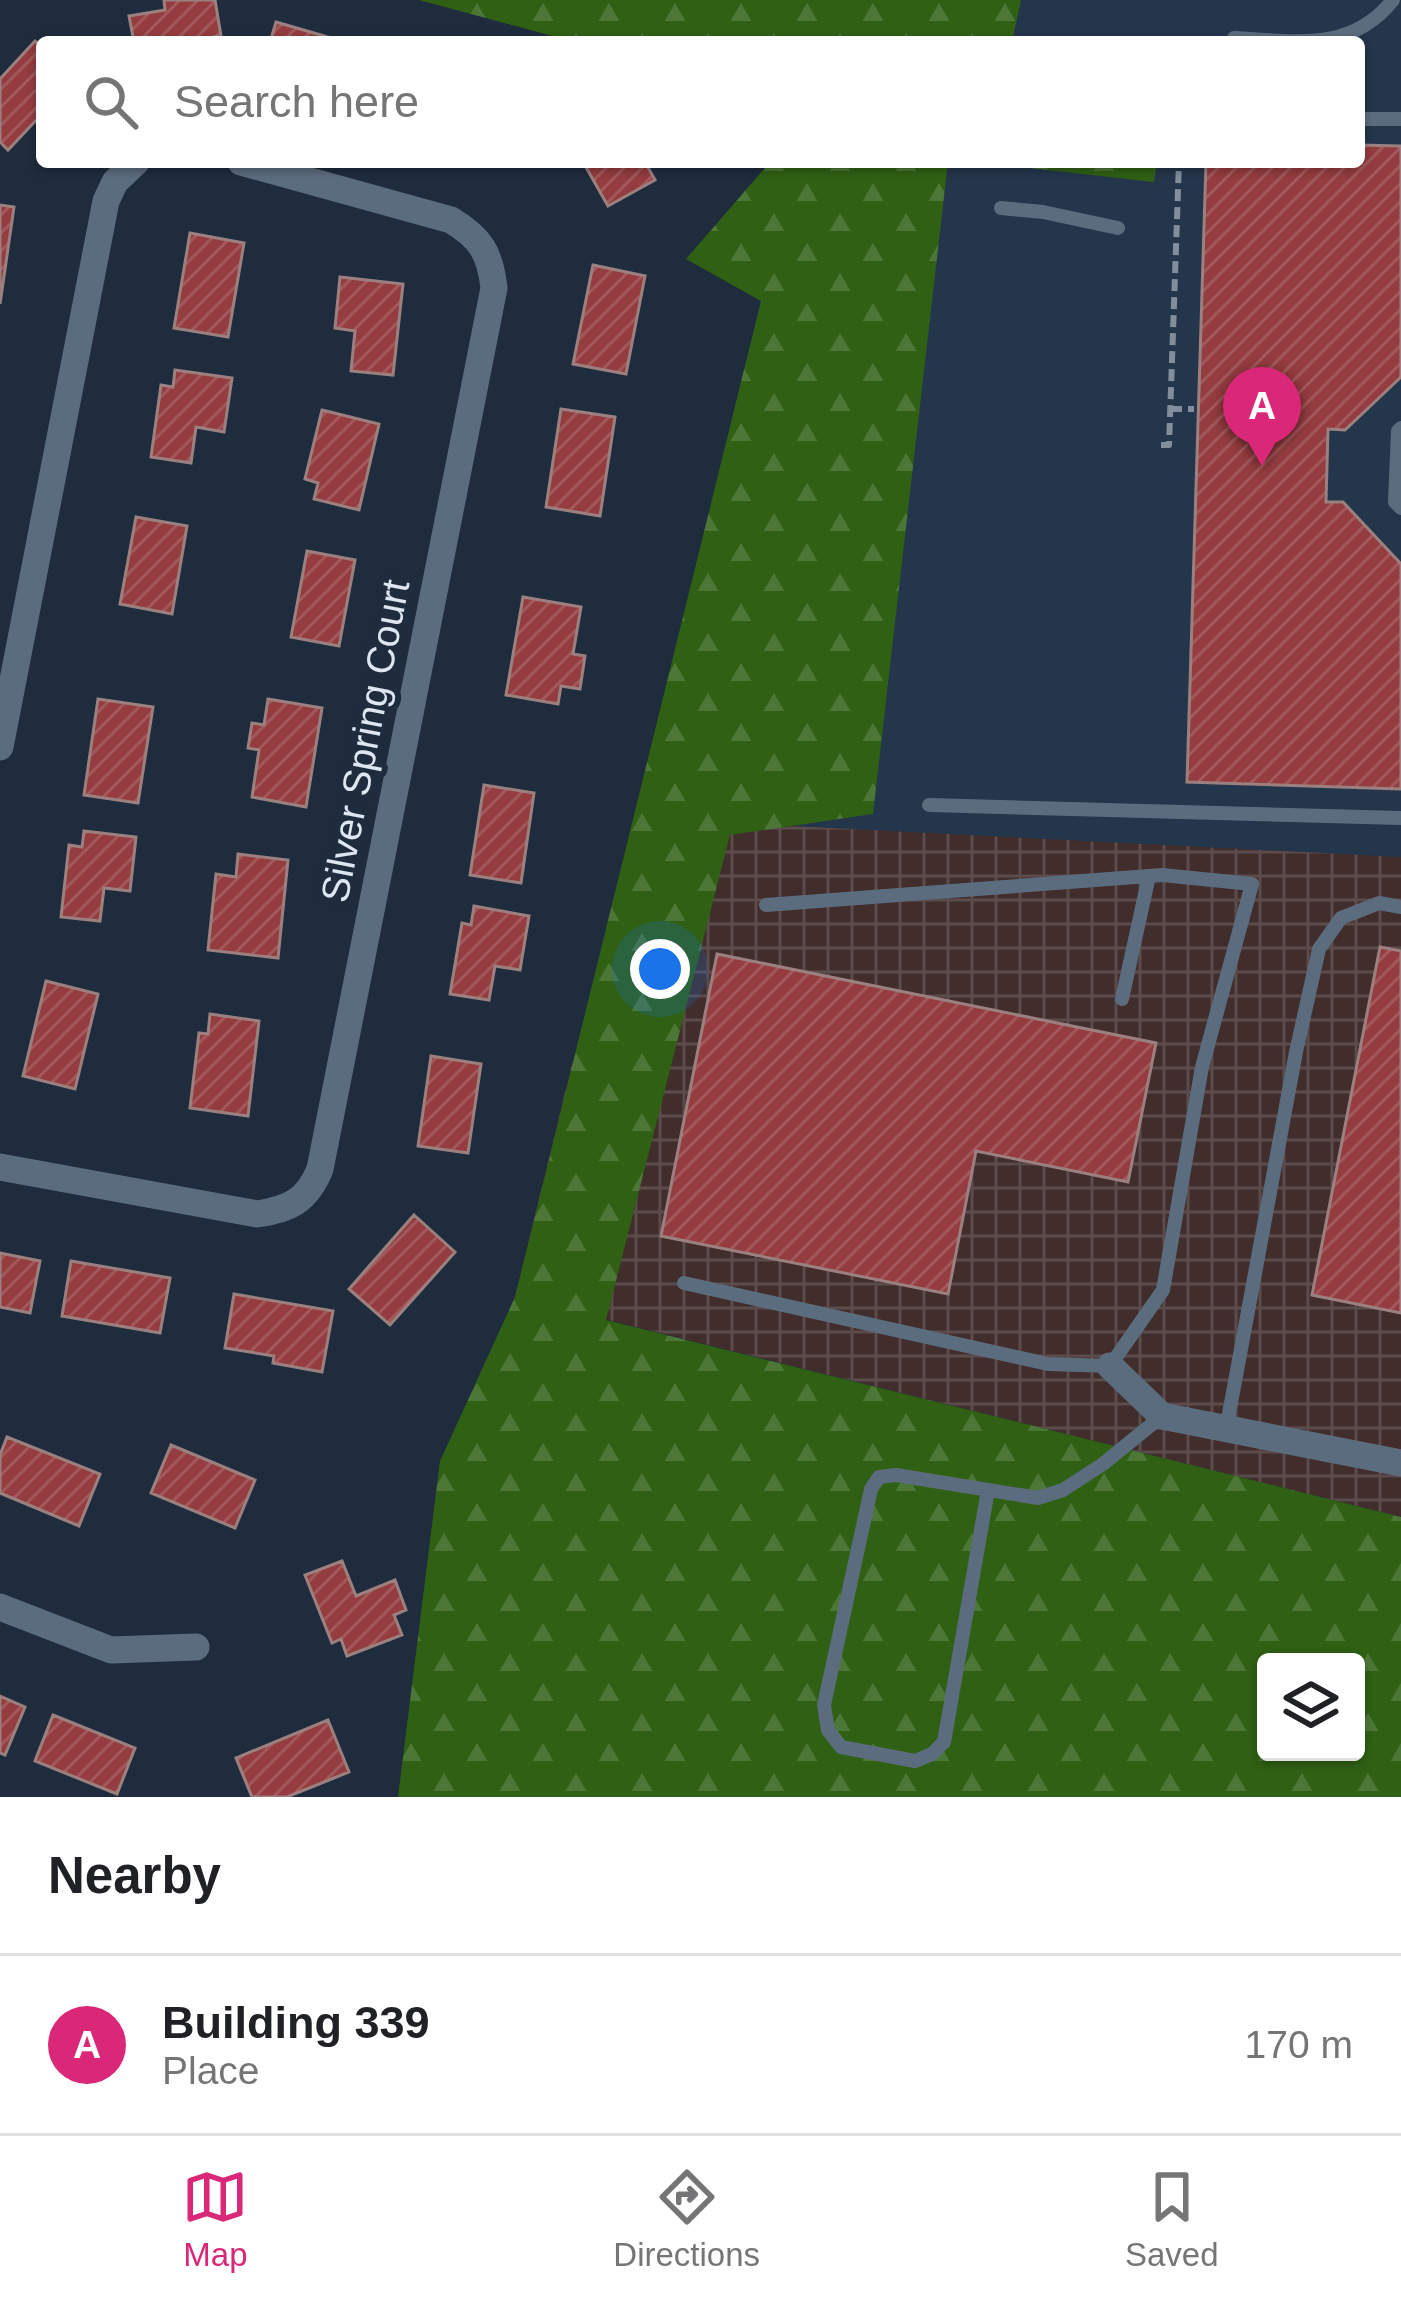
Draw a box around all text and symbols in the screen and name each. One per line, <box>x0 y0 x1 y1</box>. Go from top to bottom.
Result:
search box <box>36 36 1365 168</box>
icon: search <box>78 69 144 135</box>
text: Search here <box>174 76 419 127</box>
pin: A <box>1223 367 1301 466</box>
street label: Silver Spring Court <box>313 576 417 906</box>
your location <box>630 939 690 999</box>
map controls <box>1257 1653 1365 1761</box>
button: layers <box>1257 1653 1365 1761</box>
text: Nearby <box>48 1847 221 1904</box>
text: Building 339 <box>162 1997 430 2048</box>
text: A <box>73 2023 101 2066</box>
text: 170 m <box>1245 2023 1353 2066</box>
text: Place <box>162 2049 260 2092</box>
tab: Map <box>182 2164 248 2274</box>
tab: Directions <box>613 2164 760 2274</box>
tab: Saved <box>1125 2164 1219 2274</box>

